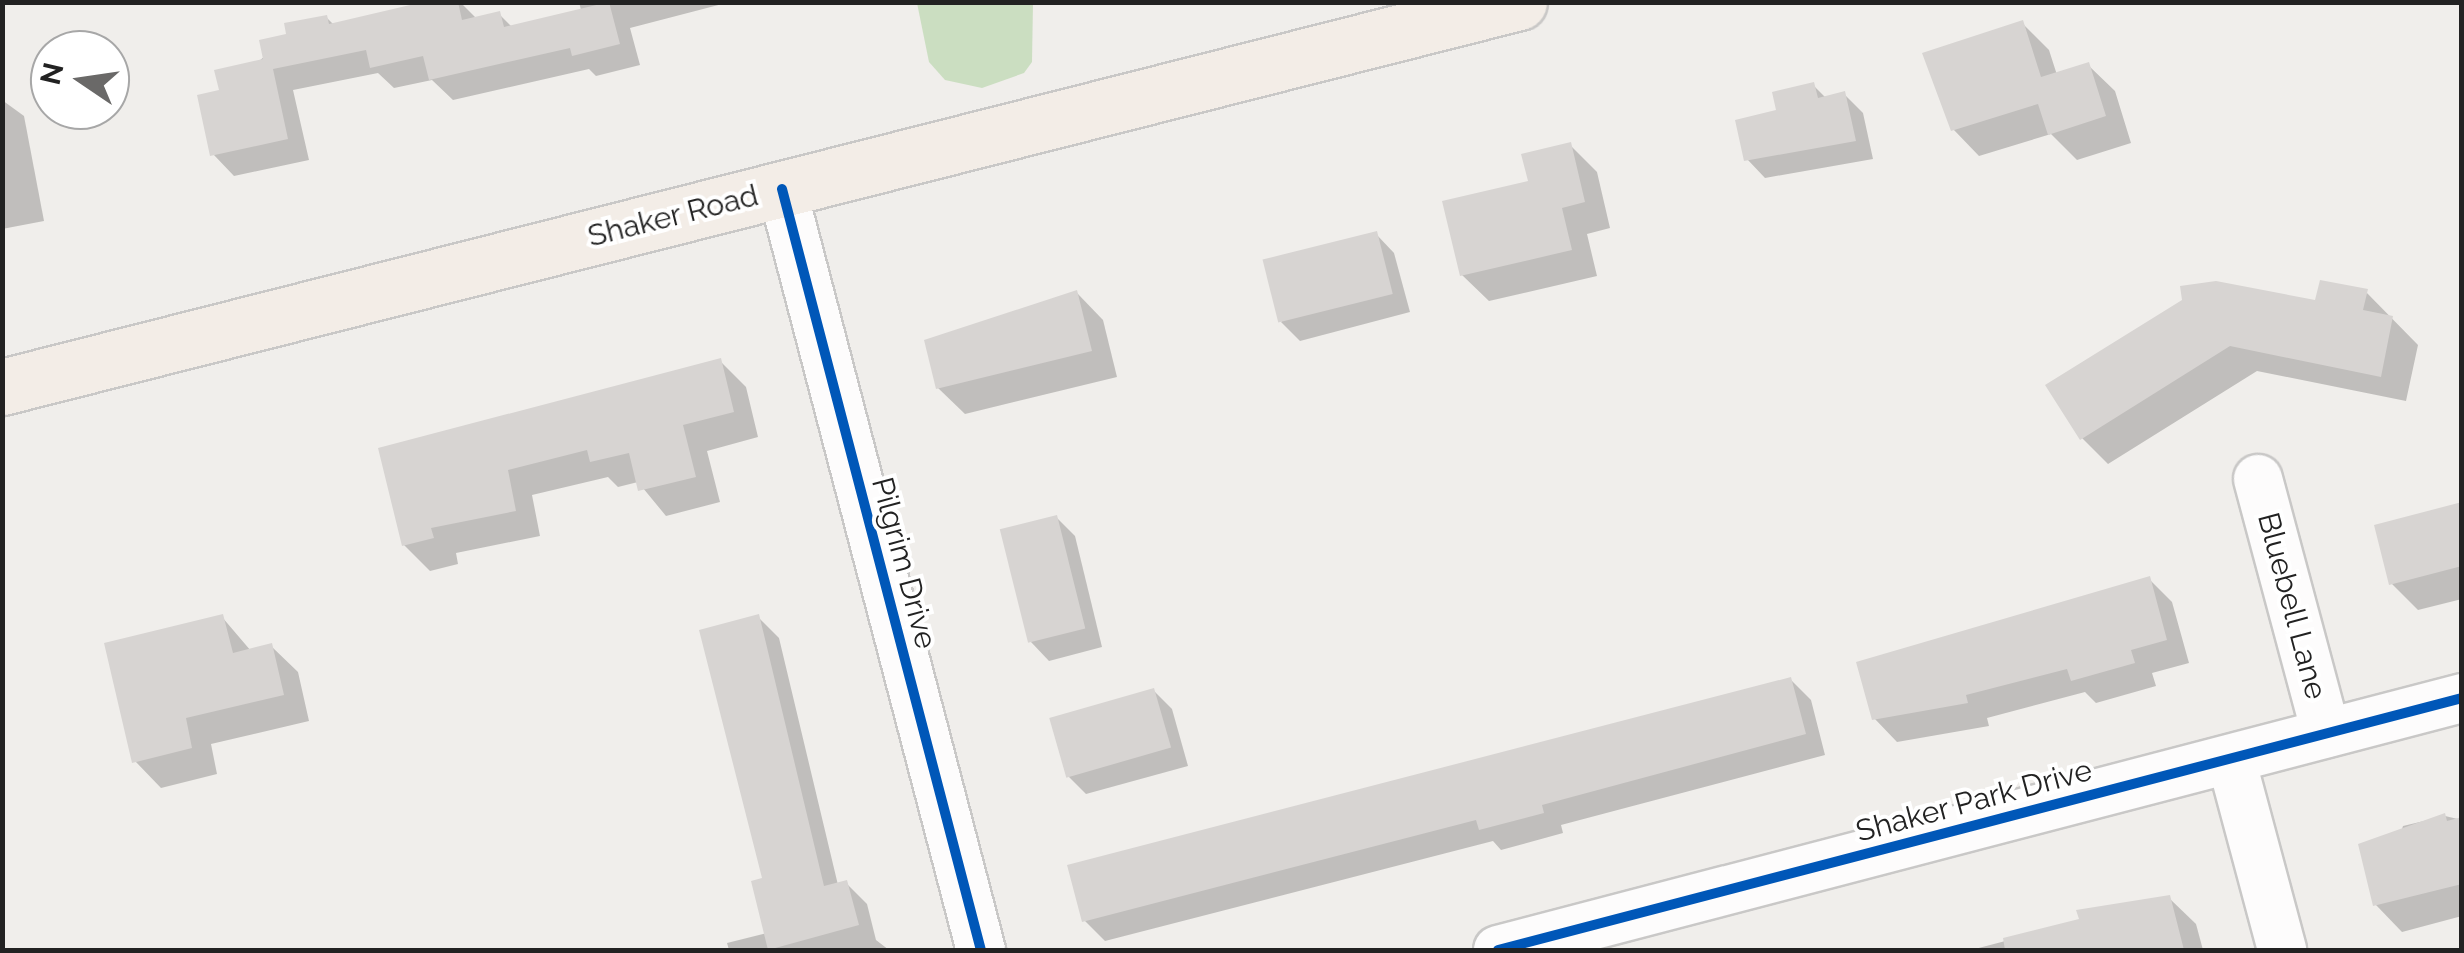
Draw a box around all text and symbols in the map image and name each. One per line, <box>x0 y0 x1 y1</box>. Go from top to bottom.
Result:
north arrow <box>30 30 130 130</box>
text: N <box>34 59 71 88</box>
street label: Shaker Road <box>584 177 762 255</box>
street label: Pilgrim Drive <box>864 473 944 653</box>
street label: Bluebell Lane <box>2250 508 2334 704</box>
street label: Shaker Park Drive <box>1852 752 2096 850</box>

